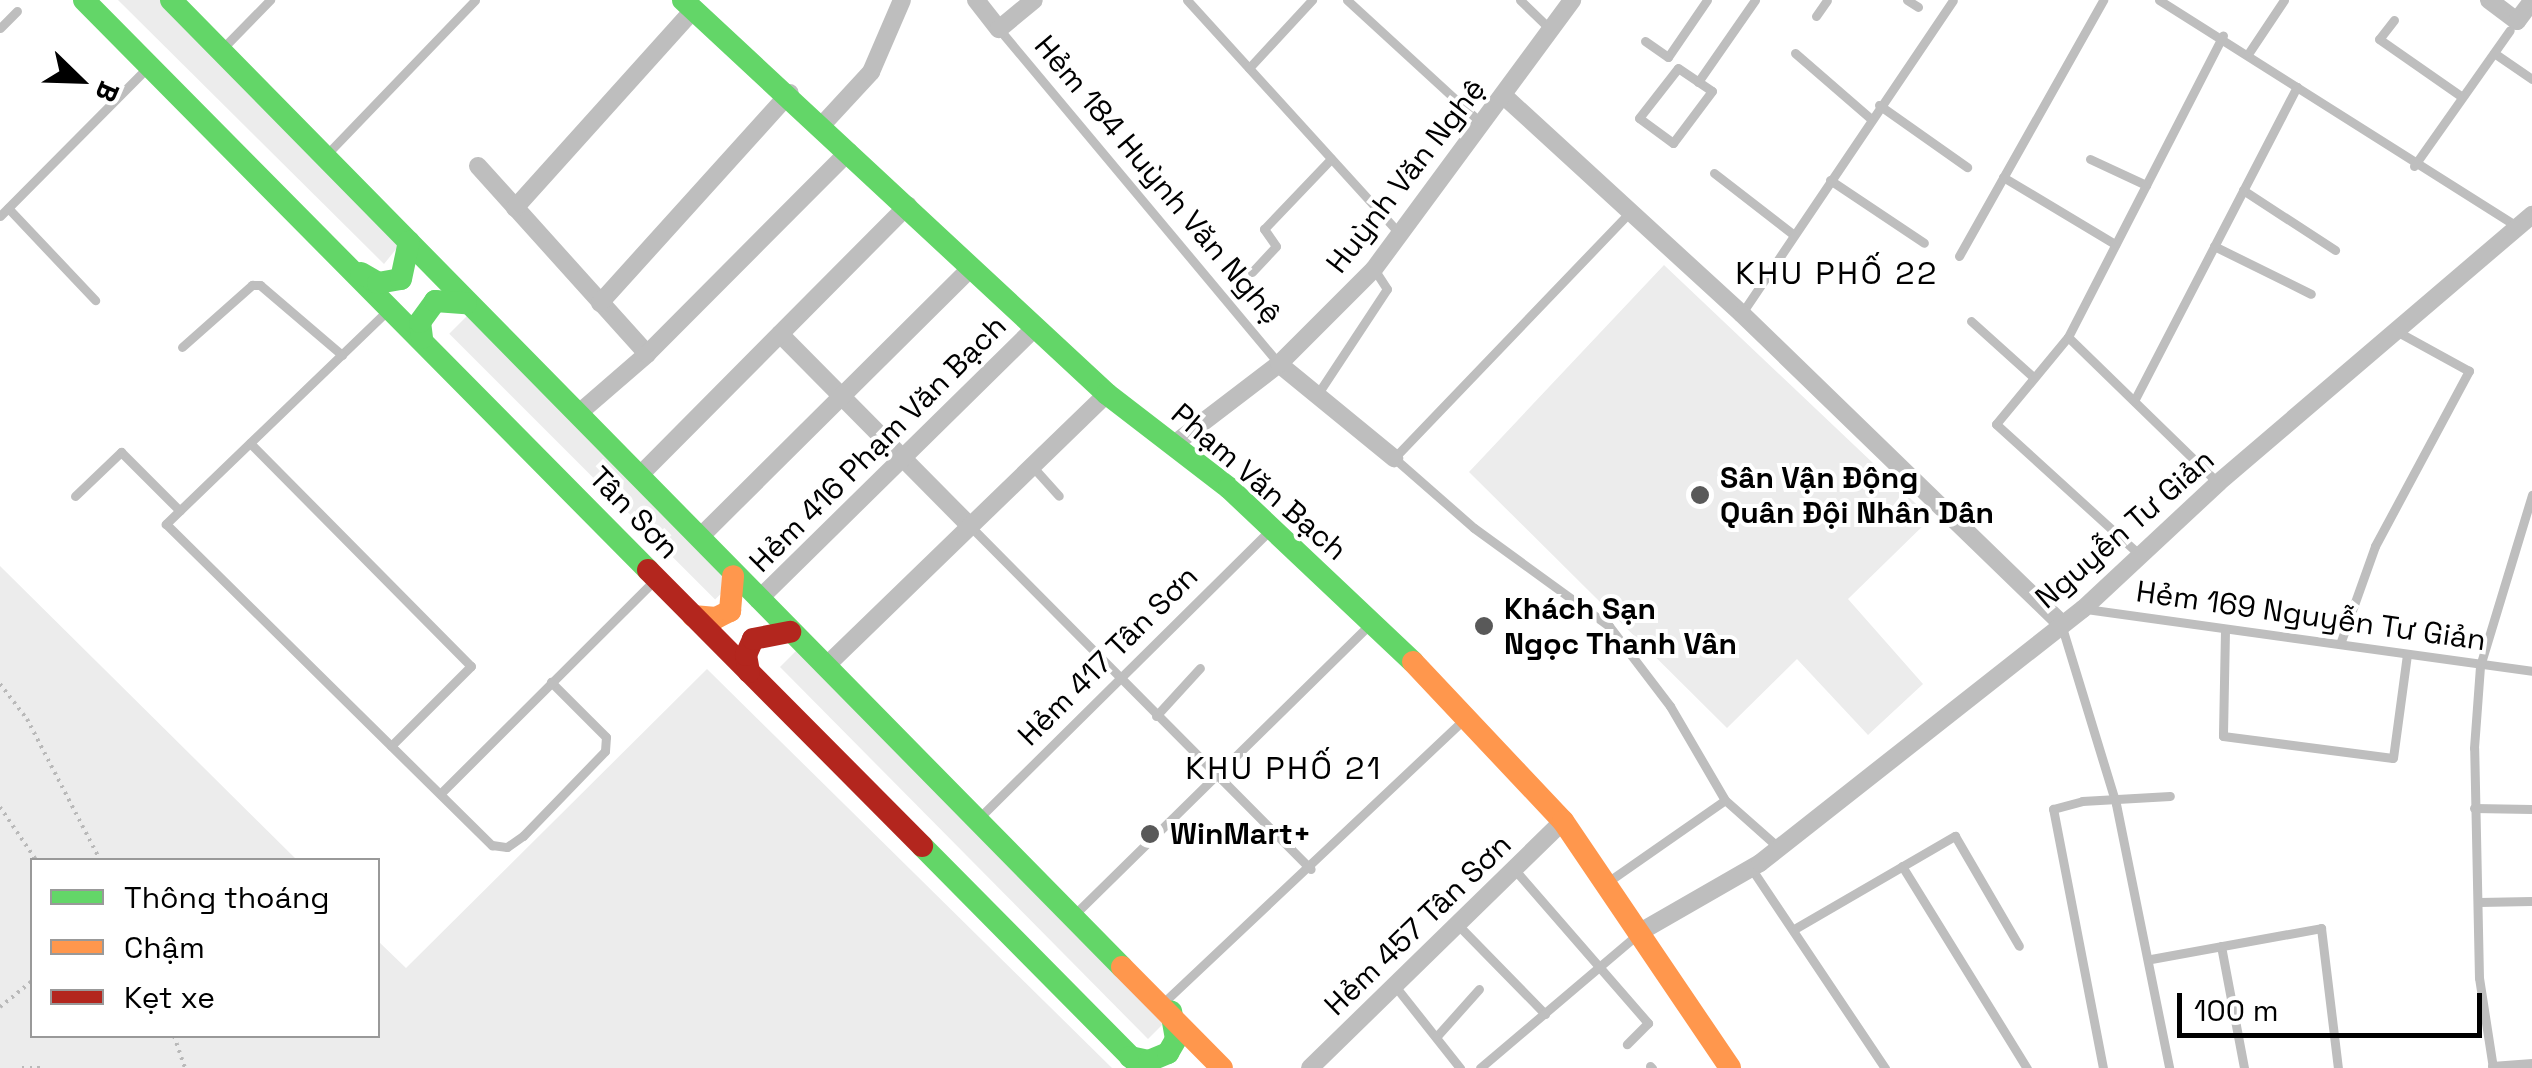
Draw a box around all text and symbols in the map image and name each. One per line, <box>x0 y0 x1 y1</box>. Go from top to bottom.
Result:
street label: Hẻm 184 Huỳnh Văn Nghệ <box>1027 28 1289 332</box>
north arrow <box>30 30 130 130</box>
street label: Huỳnh Văn Nghệ <box>1319 72 1493 280</box>
text: B <box>87 76 128 107</box>
district label: KHU PHỐ 22 <box>1735 254 1939 292</box>
street label: Hẻm 416 Phạm Văn Bạch <box>742 308 1014 580</box>
street label: Phạm Văn Bạch <box>1164 396 1354 568</box>
street label: Nguyễn Tư Giản <box>2028 441 2222 617</box>
street label: Tân Sơn <box>581 459 687 567</box>
place label: Sân Vận Động Quân Đội Nhân Dân <box>1720 460 1994 530</box>
marker: Sân Vận Động Quân Đội Nhân Dân <box>1689 484 1711 506</box>
street label: Hẻm 417 Tân Sơn <box>1010 558 1206 754</box>
street label: Hẻm 169 Nguyễn Tư Giản <box>2134 574 2488 658</box>
place label: Khách Sạn Ngọc Thanh Vân <box>1504 591 1738 662</box>
marker: Khách Sạn Ngọc Thanh Vân <box>1473 615 1495 637</box>
district label: KHU PHỐ 21 <box>1185 749 1383 787</box>
place label: WinMart+ <box>1170 816 1311 852</box>
marker: WinMart+ <box>1139 823 1161 845</box>
street label: Hẻm 457 Tân Sơn <box>1317 827 1519 1023</box>
legend <box>30 858 380 1038</box>
text: Thông thoáng <box>124 878 330 917</box>
text: Chậm <box>124 928 205 967</box>
scale bar <box>2182 973 2487 1035</box>
text: Kẹt xe <box>124 978 215 1017</box>
text: 100 m <box>2194 991 2279 1030</box>

